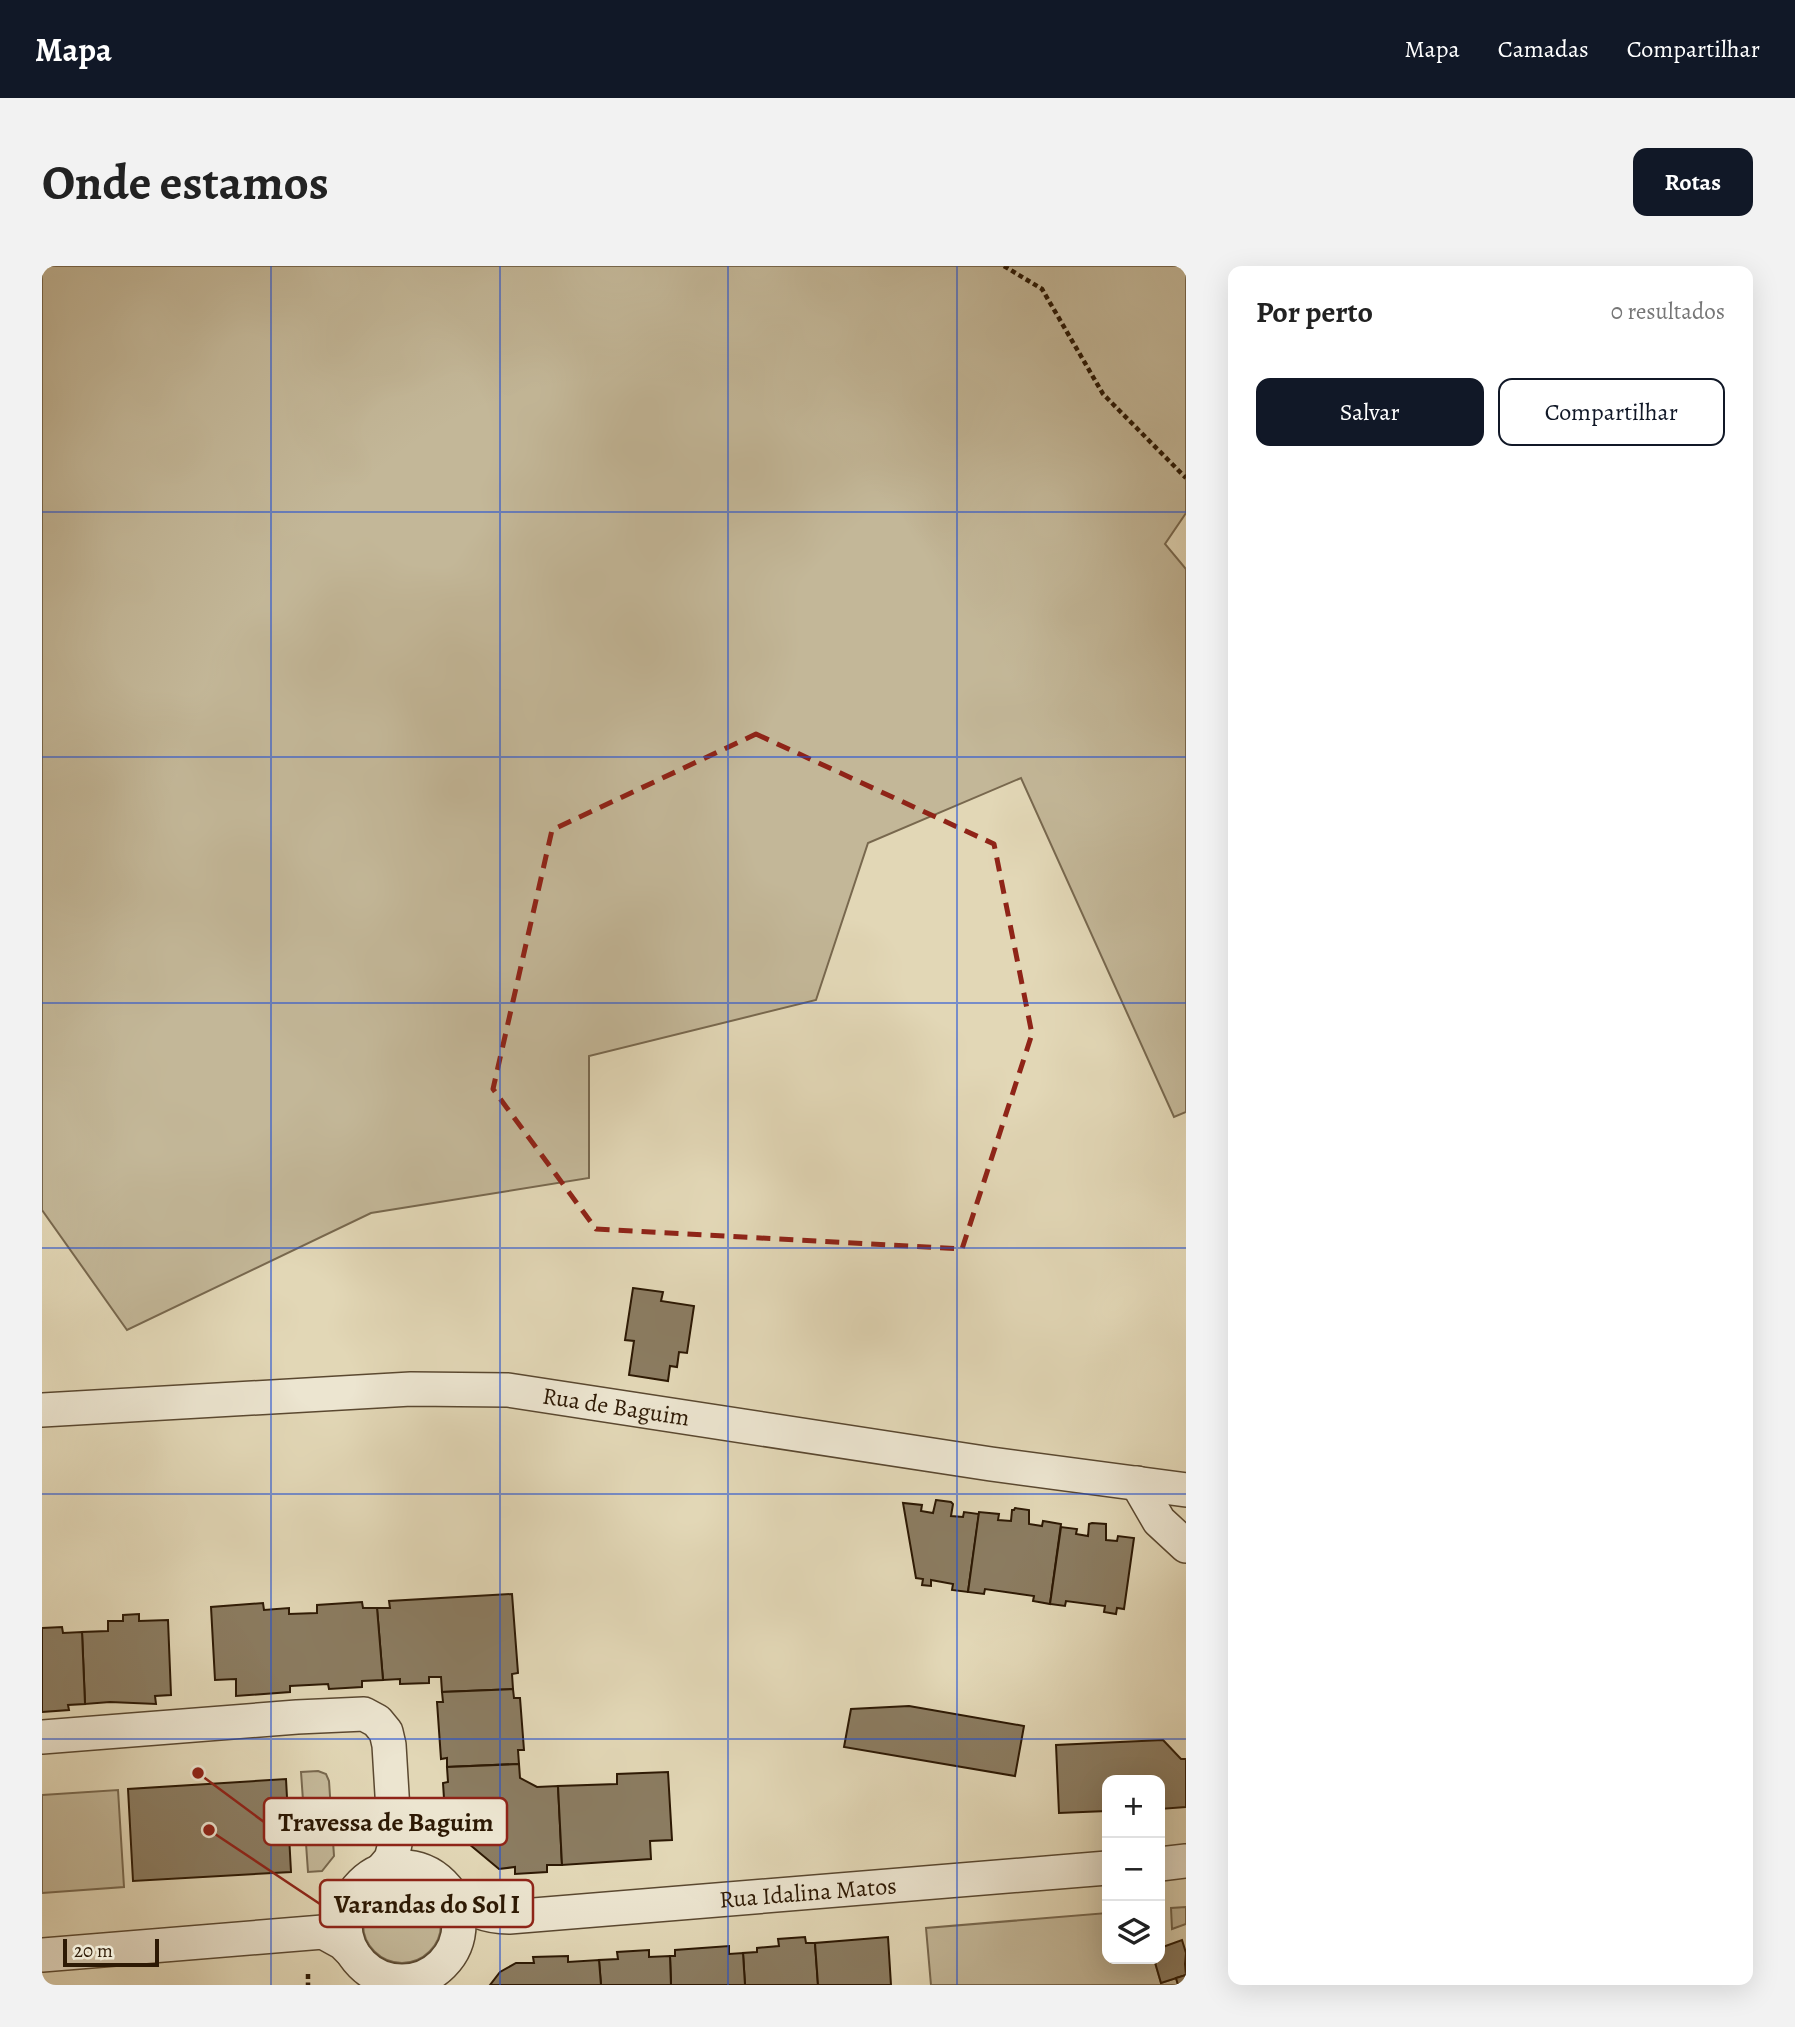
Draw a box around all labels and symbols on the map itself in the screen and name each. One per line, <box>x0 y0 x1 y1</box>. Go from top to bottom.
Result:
street label: Rua de Baguim <box>540 1380 692 1434</box>
callout: Travessa de Baguim <box>264 1798 507 1845</box>
text: Travessa de Baguim <box>278 1805 494 1840</box>
street label: Rua Idalina Matos <box>718 1869 898 1916</box>
callout: Varandas do Sol I <box>320 1880 533 1927</box>
text: Varandas do Sol I <box>333 1887 520 1922</box>
scale bar <box>63 1936 159 1968</box>

